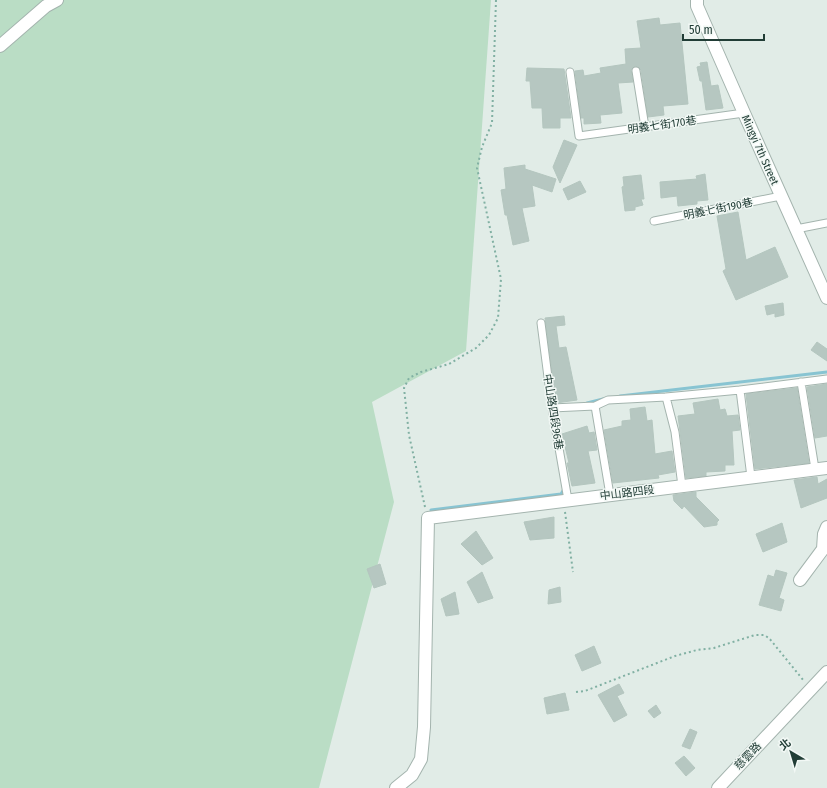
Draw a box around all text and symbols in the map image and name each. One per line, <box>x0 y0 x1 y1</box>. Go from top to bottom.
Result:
scale bar <box>683 16 764 42</box>
text: 50 m <box>689 23 713 37</box>
street label: Mingyi 7th Street <box>739 113 781 187</box>
street label: 明義七街170巷 <box>627 114 697 136</box>
street label: 明義七街190巷 <box>682 196 754 222</box>
street label: 中山路四段96巷 <box>541 373 565 451</box>
street label: 中山路四段 <box>599 483 655 503</box>
north arrow <box>771 732 811 772</box>
text: 北 <box>777 736 793 753</box>
street label: 慈雲路 <box>732 740 764 772</box>

